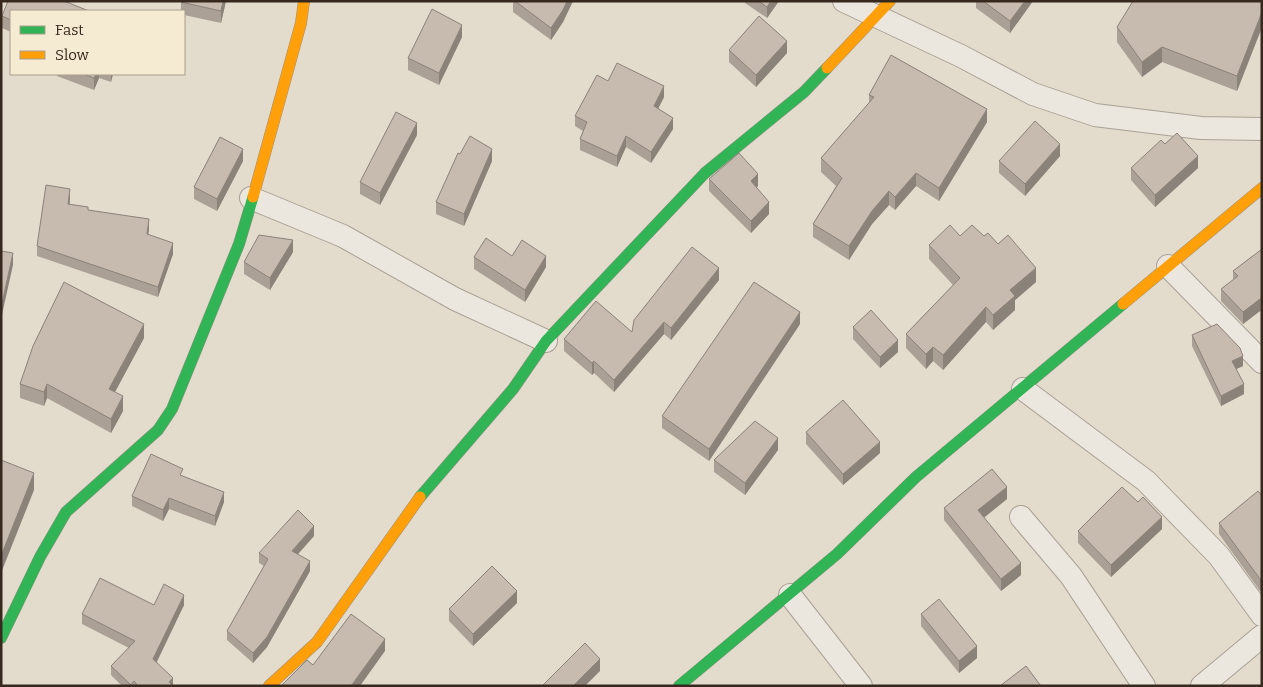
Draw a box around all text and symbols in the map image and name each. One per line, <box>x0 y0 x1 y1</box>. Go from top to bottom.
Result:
legend <box>10 10 185 75</box>
text: Fast <box>55 21 84 39</box>
text: Slow <box>55 46 90 64</box>

